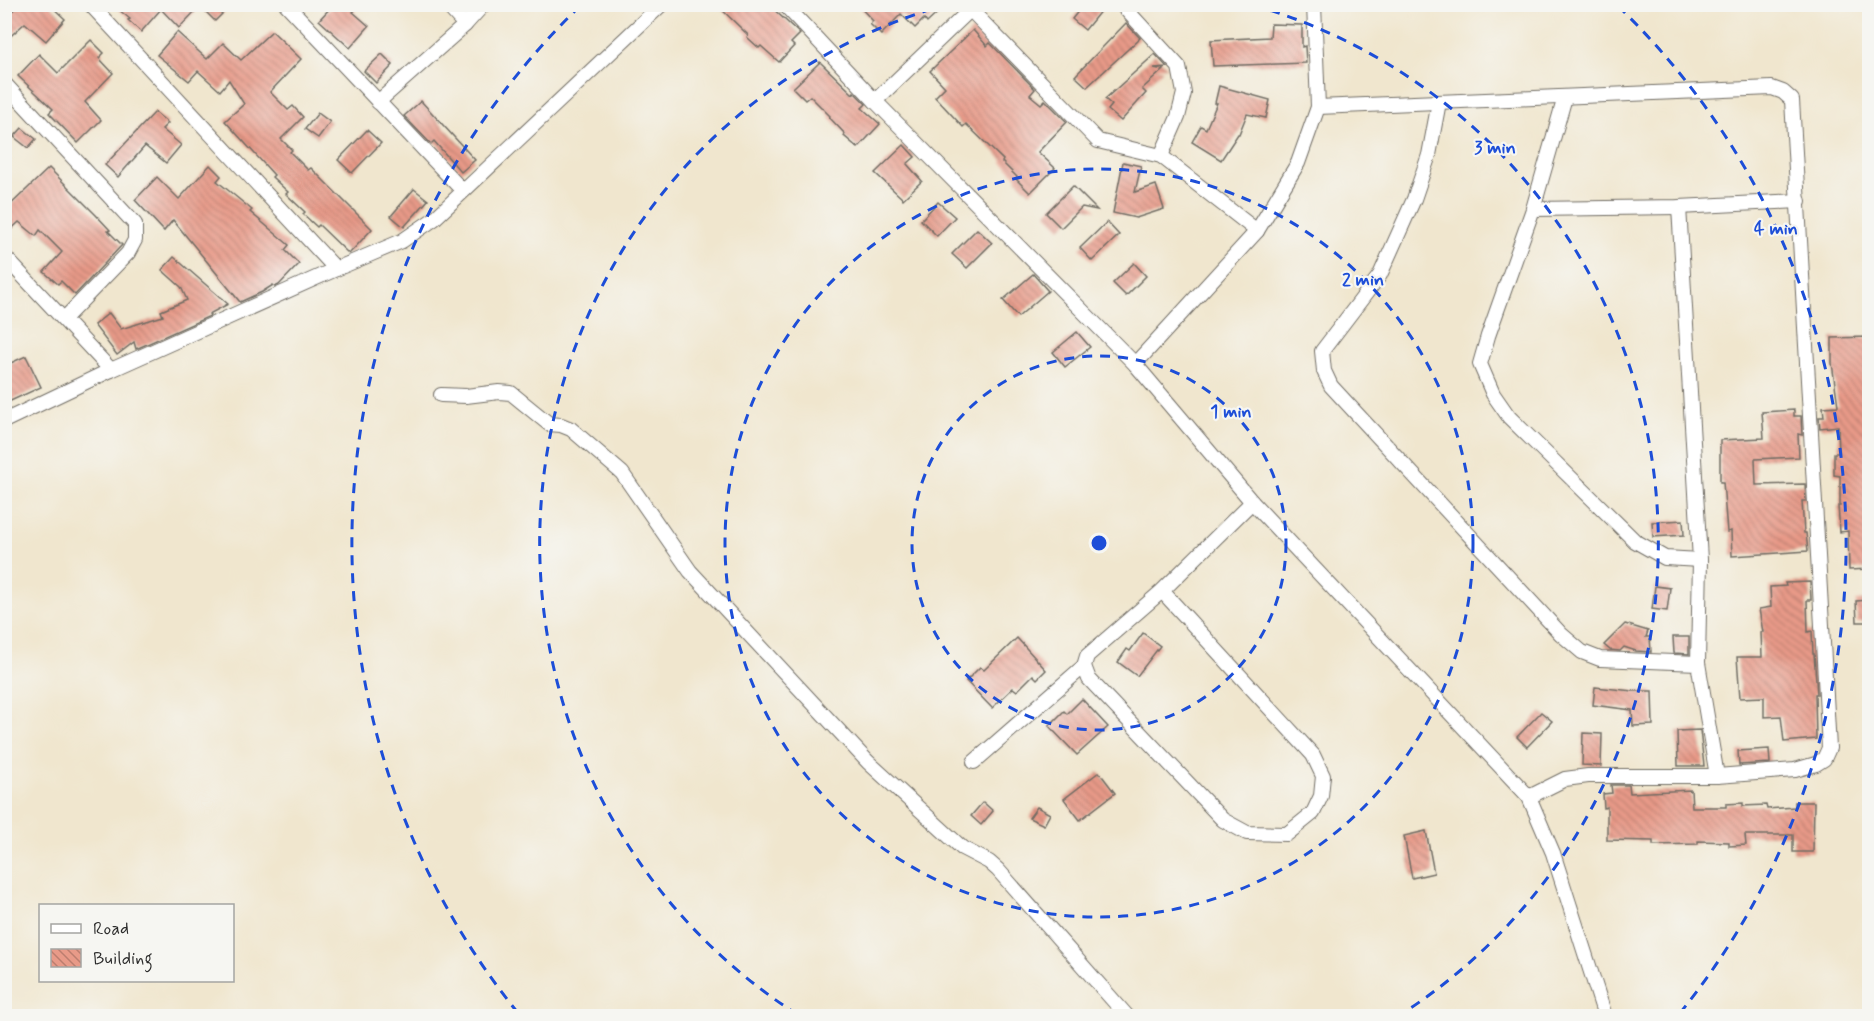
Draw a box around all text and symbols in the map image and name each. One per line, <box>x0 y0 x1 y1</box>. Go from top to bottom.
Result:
text: 3 min <box>1474 136 1516 160</box>
text: 4 min <box>1754 217 1798 241</box>
text: 2 min <box>1342 268 1384 292</box>
text: 1 min <box>1210 400 1252 424</box>
centre of rings <box>1089 533 1109 553</box>
legend <box>39 904 234 982</box>
text: Road <box>93 917 129 941</box>
text: Building <box>93 947 153 973</box>

